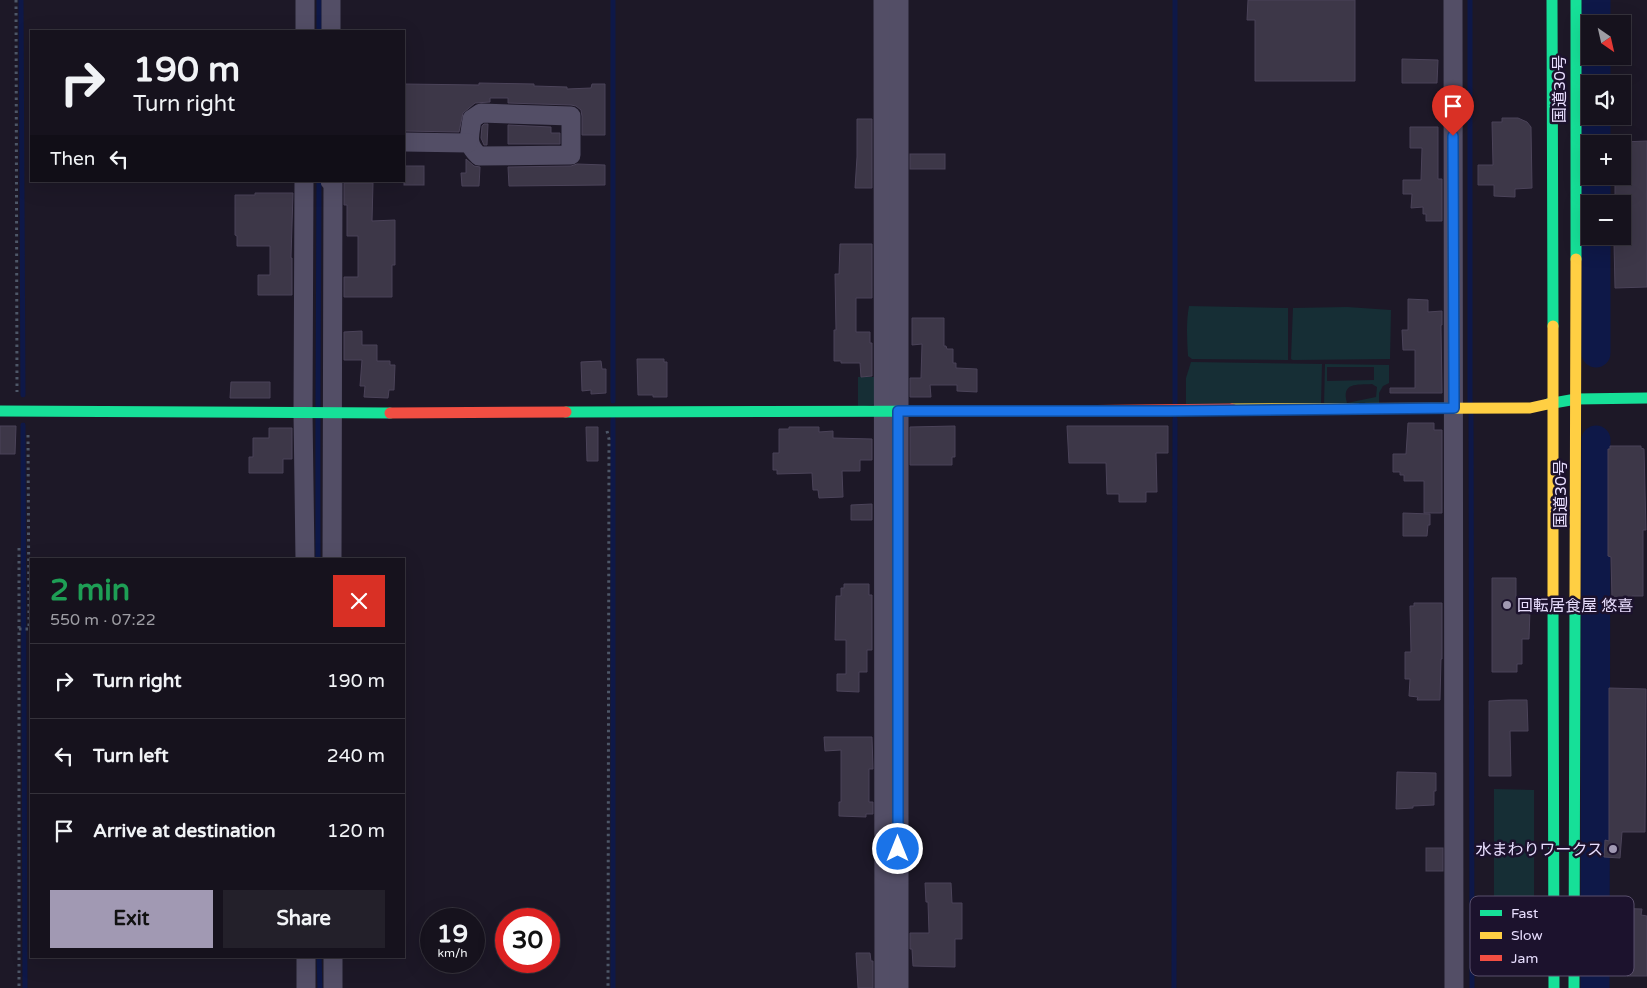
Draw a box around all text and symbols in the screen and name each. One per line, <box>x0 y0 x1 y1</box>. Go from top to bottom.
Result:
north arrow <box>1581 15 1631 65</box>
map controls <box>1581 15 1631 245</box>
text: 190 m <box>133 49 240 91</box>
icon: right <box>50 50 115 115</box>
street label: 国道30号 <box>1550 55 1570 123</box>
button: sound <box>1581 75 1631 125</box>
pin <box>1432 85 1474 136</box>
text: Turn right <box>133 91 235 117</box>
icon: arrive <box>1439 92 1467 120</box>
button: + <box>1581 135 1631 185</box>
icon: left <box>105 145 133 173</box>
text: Then <box>50 148 95 170</box>
button: − <box>1581 195 1631 245</box>
street label: 国道30号 <box>1551 460 1571 528</box>
text: 2 min <box>50 572 130 609</box>
button: close <box>333 575 385 627</box>
place label: 回転居食屋 悠喜 <box>1517 596 1633 616</box>
marker: 回転居食屋 悠喜 <box>1501 599 1513 611</box>
text: 550 m · 07:22 <box>50 610 156 630</box>
icon: right <box>50 667 78 695</box>
text: Turn right <box>93 670 181 692</box>
text: 190 m <box>327 670 385 692</box>
icon: left <box>50 742 78 770</box>
text: Turn left <box>93 745 169 767</box>
text: 240 m <box>327 745 385 767</box>
icon: arrive <box>50 817 78 845</box>
text: Arrive at destination <box>93 820 276 842</box>
text: 120 m <box>327 820 385 842</box>
position arrow <box>871 822 923 874</box>
place label: 水まわりワークス <box>1475 840 1603 860</box>
marker: 水まわりワークス <box>1607 843 1619 855</box>
button: Exit <box>50 890 213 948</box>
button: Share <box>223 890 385 948</box>
legend <box>1470 896 1634 976</box>
text: Fast <box>1511 905 1539 922</box>
speed limit sign: 30 <box>495 908 560 973</box>
text: 19 <box>437 919 468 949</box>
text: Slow <box>1511 927 1543 944</box>
text: km/h <box>437 946 468 960</box>
text: Jam <box>1511 950 1538 967</box>

